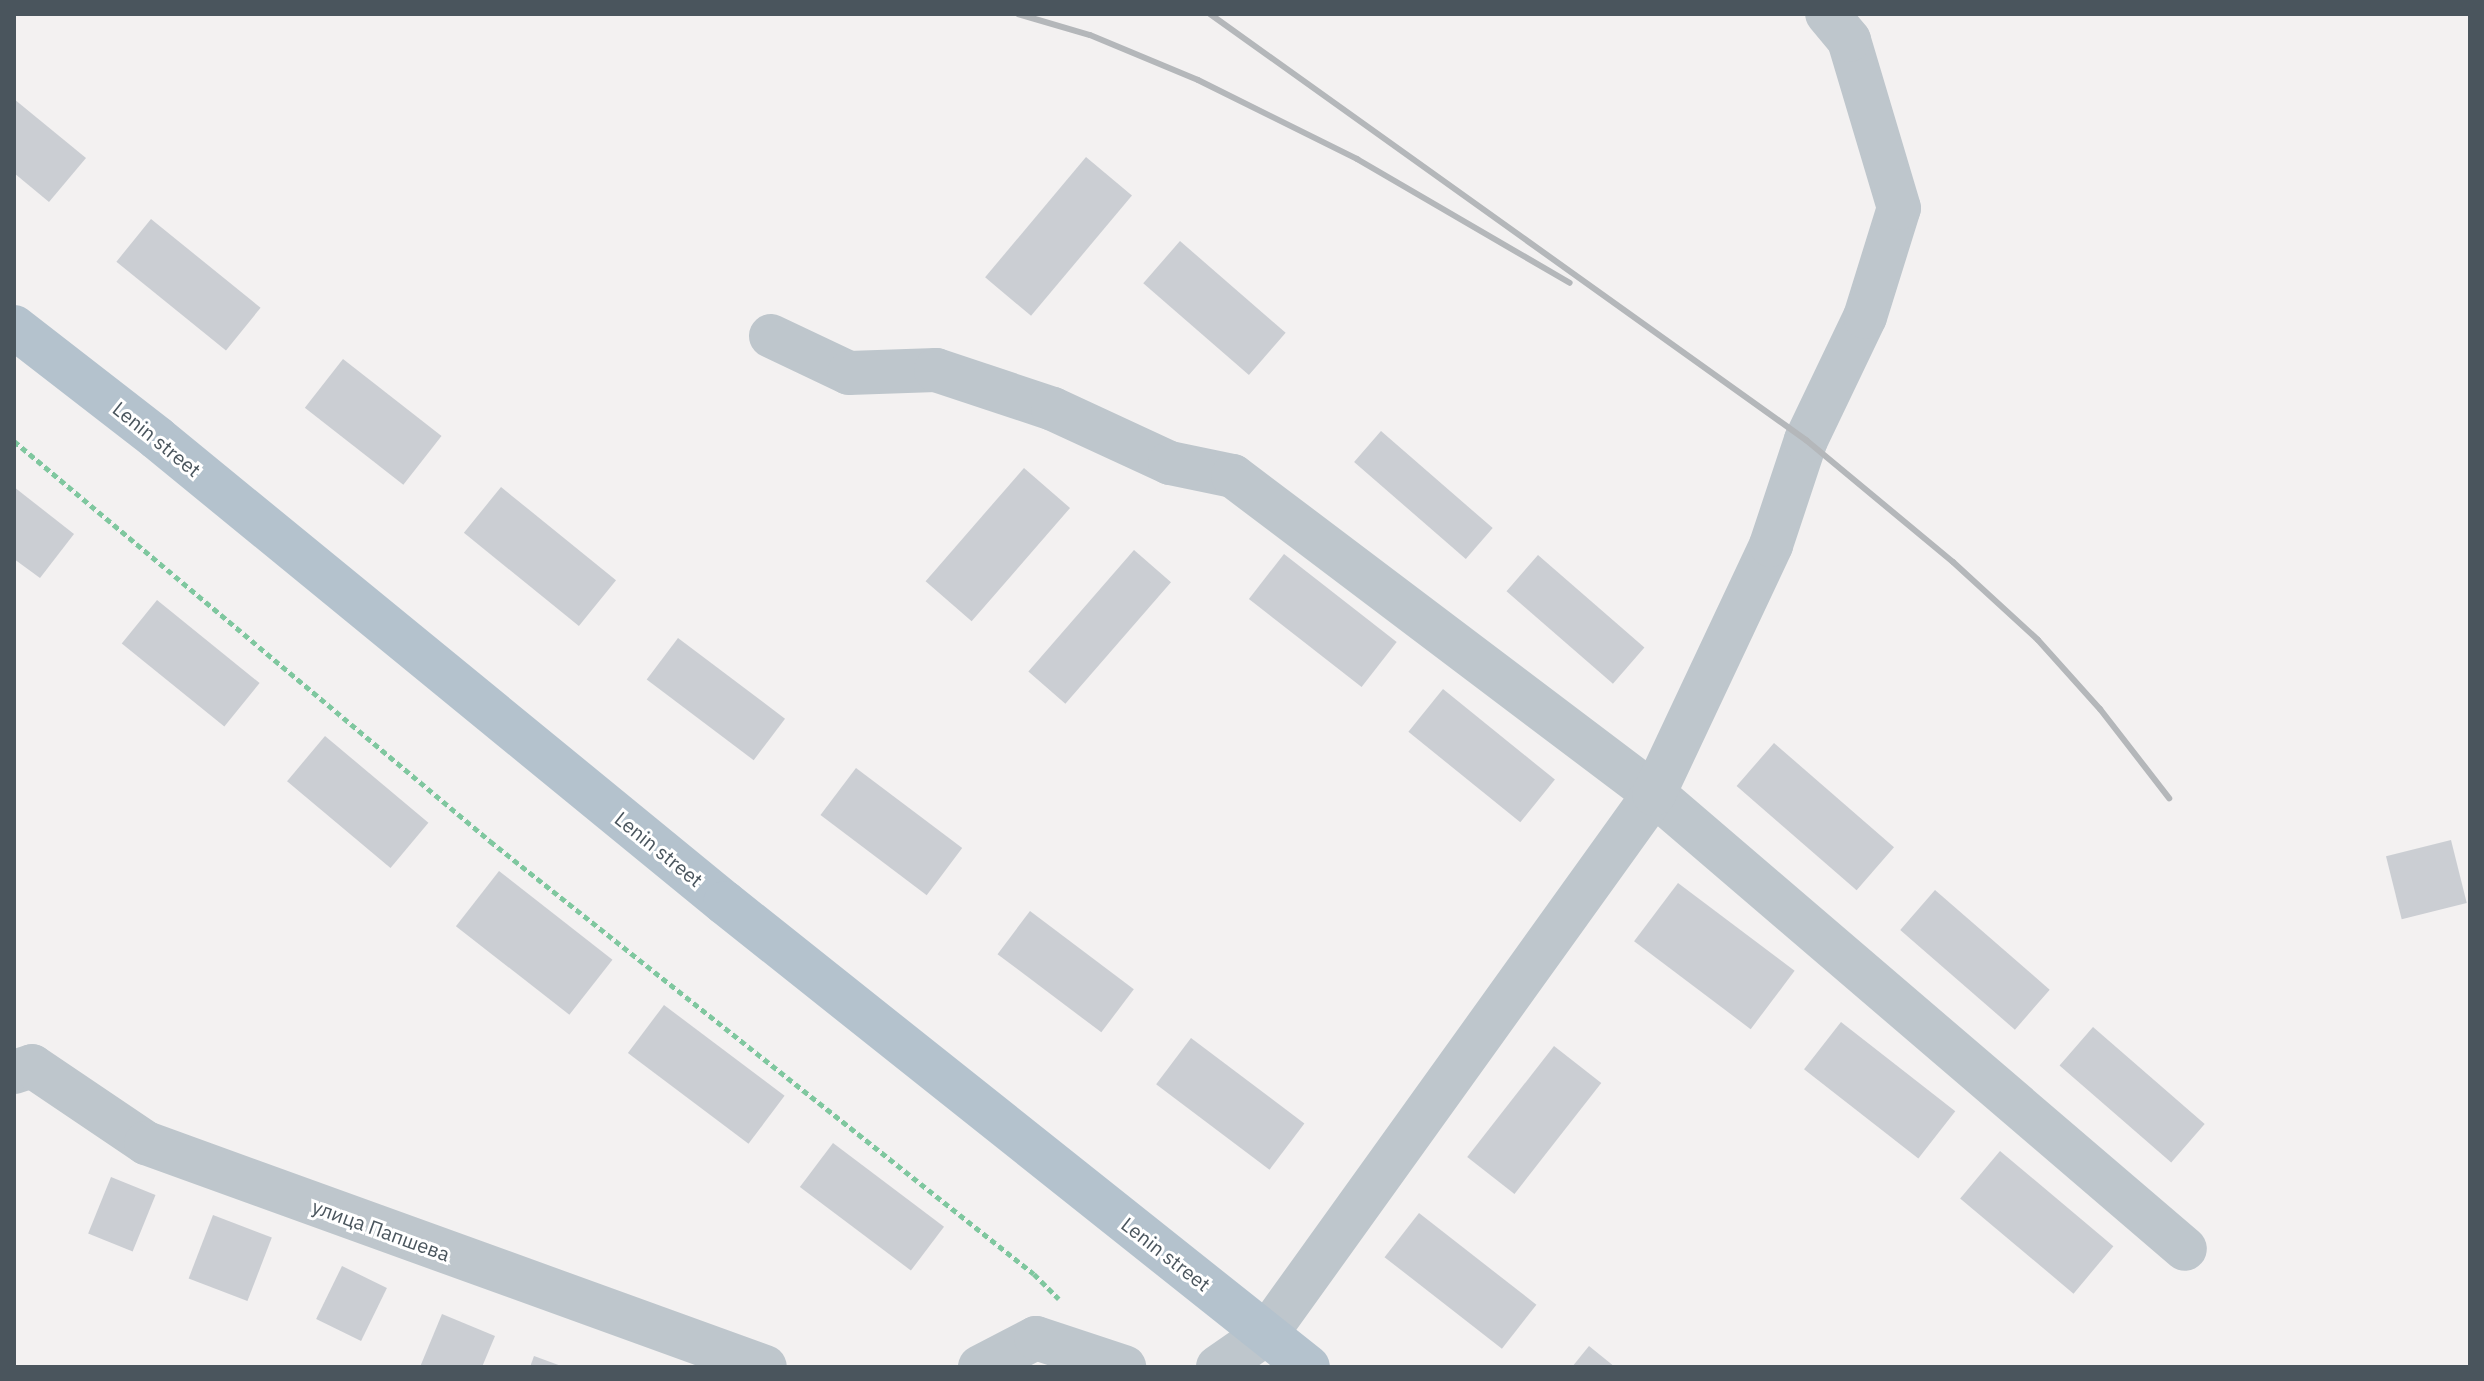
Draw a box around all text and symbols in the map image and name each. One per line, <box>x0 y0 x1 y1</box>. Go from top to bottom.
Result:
street label: Lenin street <box>108 396 206 482</box>
street label: Lenin street <box>610 806 708 892</box>
street label: улица Папшева <box>309 1194 453 1266</box>
street label: Lenin street <box>1117 1212 1215 1296</box>

